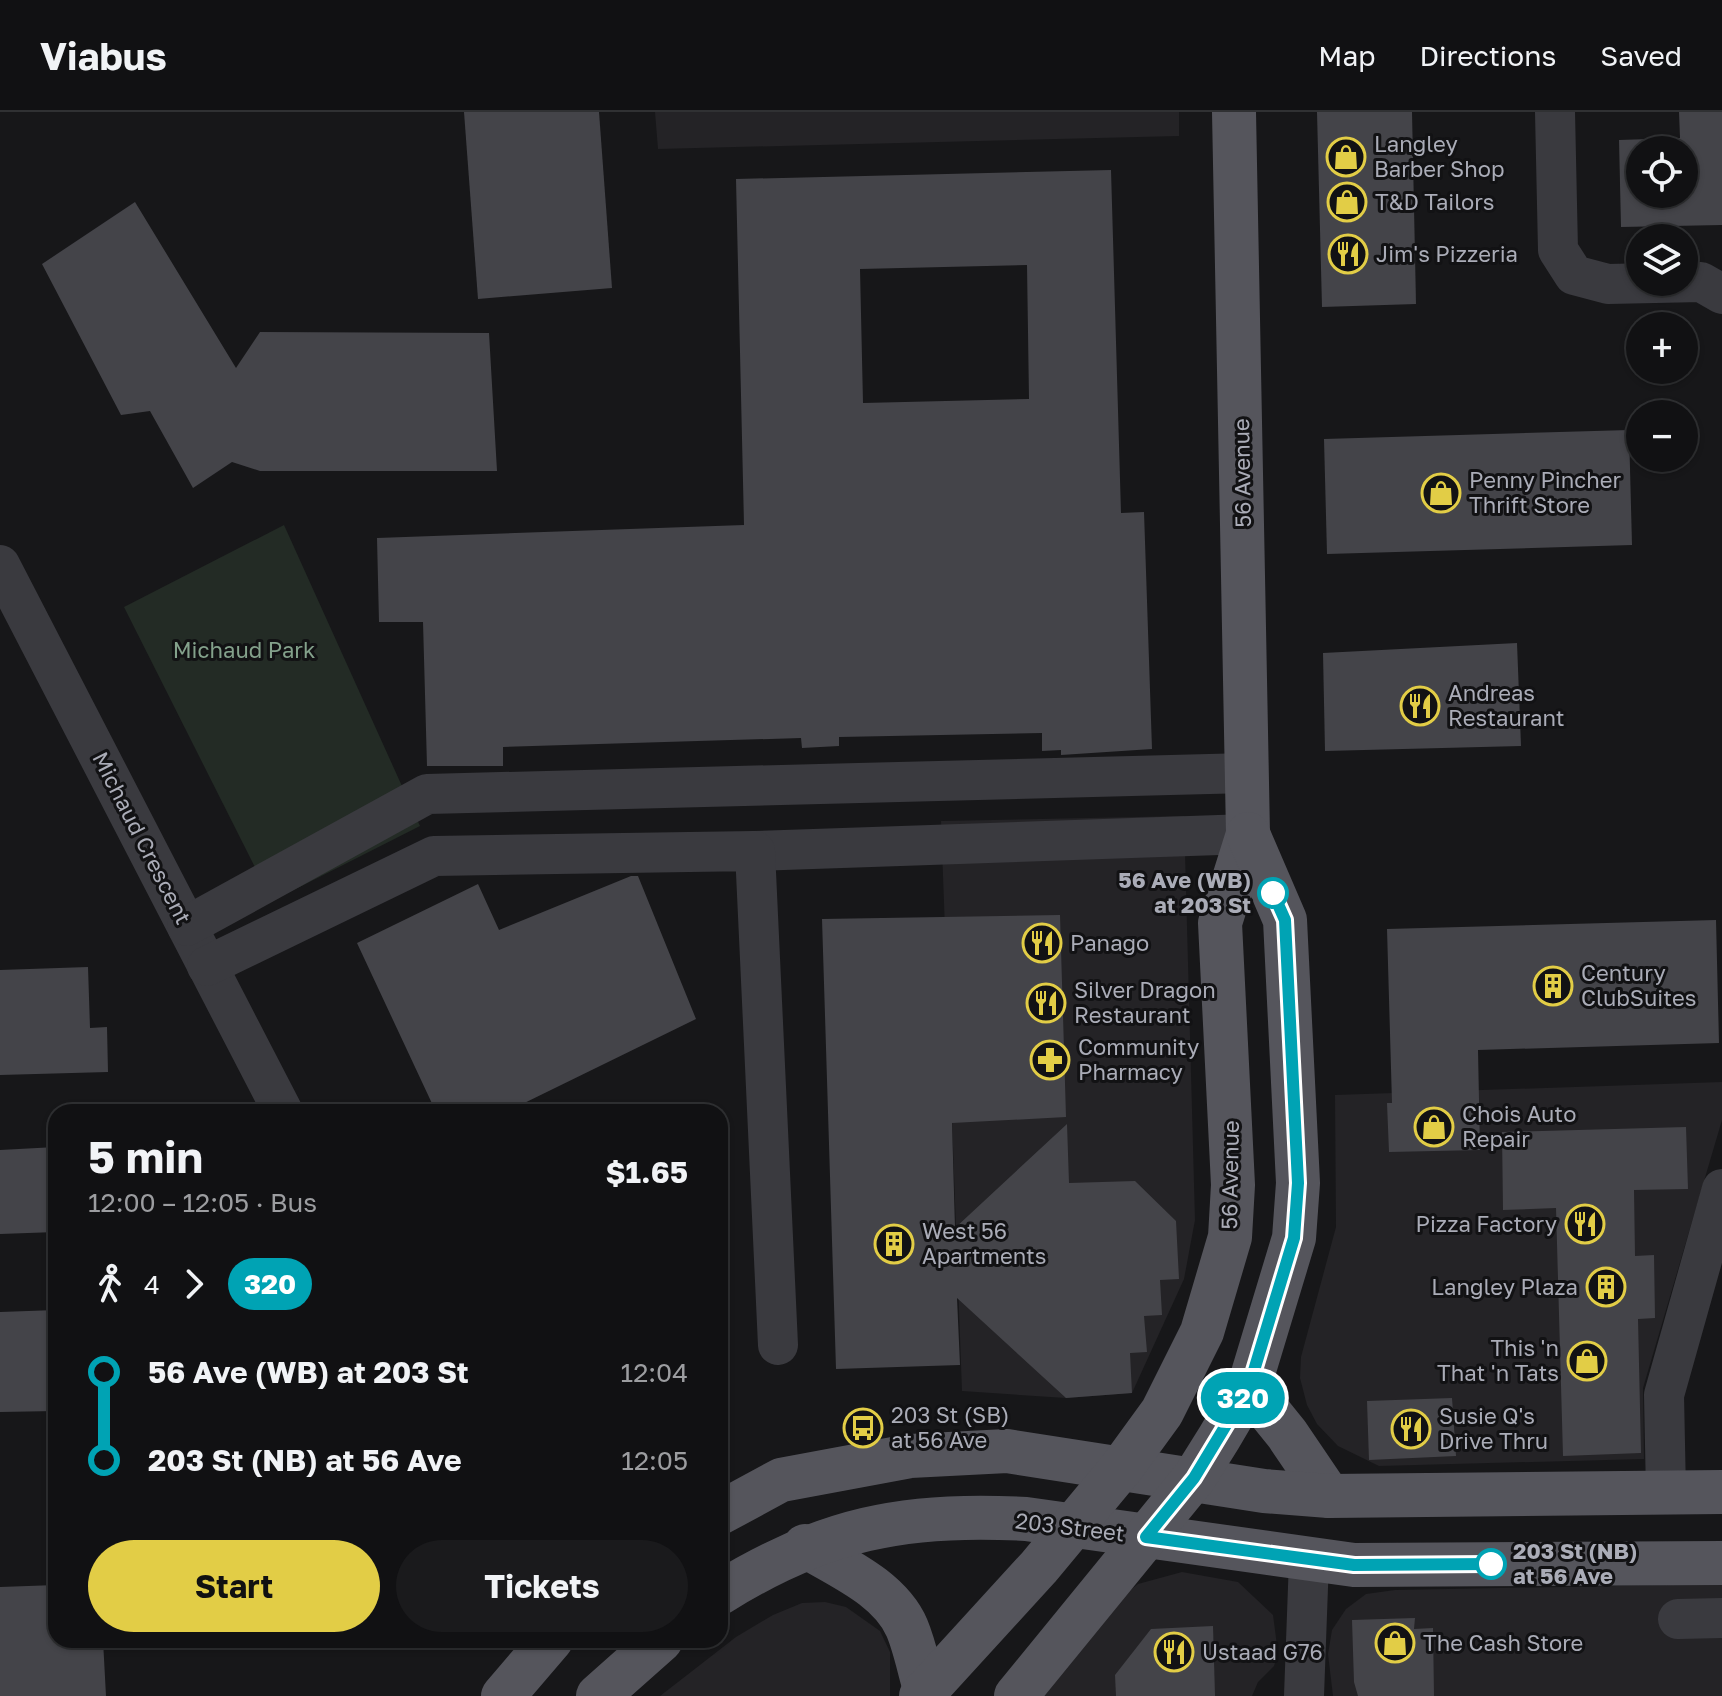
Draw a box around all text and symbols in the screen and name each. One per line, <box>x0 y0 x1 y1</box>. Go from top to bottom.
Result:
text: Viabus <box>40 33 167 78</box>
text: Map <box>1318 39 1375 72</box>
text: Directions <box>1419 39 1556 72</box>
text: Saved <box>1600 39 1682 72</box>
place label: Langley Barber Shop <box>1374 130 1504 182</box>
shop icon: Langley Barber Shop <box>1325 136 1367 178</box>
map controls <box>1626 136 1698 472</box>
button: locate <box>1626 136 1698 208</box>
shop icon: T&D Tailors <box>1326 181 1368 223</box>
place label: T&D Tailors <box>1375 188 1495 215</box>
button: layers <box>1626 224 1698 296</box>
restaurant icon: Jim's Pizzeria <box>1327 233 1369 275</box>
place label: Jim's Pizzeria <box>1376 240 1518 267</box>
button: + <box>1626 312 1698 384</box>
button: − <box>1626 400 1698 472</box>
street label: 56 Avenue <box>1227 418 1256 528</box>
place label: Penny Pincher Thrift Store <box>1469 466 1622 518</box>
shop icon: Penny Pincher Thrift Store <box>1420 472 1462 514</box>
park label: Michaud Park <box>173 636 315 663</box>
place label: Andreas Restaurant <box>1448 679 1565 731</box>
restaurant icon: Andreas Restaurant <box>1399 685 1441 727</box>
street label: Michaud Crescent <box>87 747 198 928</box>
place label: 56 Ave (WB) at 203 St <box>1118 866 1251 918</box>
marker: 56 Ave (WB) at 203 St <box>1258 878 1288 908</box>
restaurant icon: Panago <box>1021 922 1063 964</box>
place label: Panago <box>1070 929 1149 956</box>
place label: Century ClubSuites <box>1581 959 1696 1011</box>
building icon: Century ClubSuites <box>1532 965 1574 1007</box>
place label: Silver Dragon Restaurant <box>1074 976 1216 1028</box>
restaurant icon: Silver Dragon Restaurant <box>1025 982 1067 1024</box>
place label: Community Pharmacy <box>1078 1033 1199 1085</box>
pharmacy icon: Community Pharmacy <box>1029 1039 1071 1081</box>
place label: Chois Auto Repair <box>1462 1100 1576 1152</box>
shop icon: Chois Auto Repair <box>1413 1106 1455 1148</box>
street label: 56 Avenue <box>1215 1120 1244 1230</box>
text: 5 min <box>88 1130 203 1183</box>
text: $1.65 <box>606 1154 688 1190</box>
text: 12:00 – 12:05 · Bus <box>88 1187 317 1218</box>
restaurant icon: Pizza Factory <box>1564 1203 1606 1245</box>
place label: Pizza Factory <box>1415 1210 1557 1237</box>
place label: West 56 Apartments <box>922 1217 1047 1269</box>
building icon: West 56 Apartments <box>873 1223 915 1265</box>
icon: walk <box>88 1262 132 1306</box>
icon: forward <box>172 1262 216 1306</box>
building icon: Langley Plaza <box>1585 1266 1627 1308</box>
text: 320 <box>244 1267 296 1300</box>
text: 4 <box>144 1269 160 1300</box>
place label: Langley Plaza <box>1431 1273 1578 1300</box>
place label: This 'n That 'n Tats <box>1437 1334 1559 1386</box>
shop icon: This 'n That 'n Tats <box>1566 1340 1608 1382</box>
text: 56 Ave (WB) at 203 St <box>148 1354 469 1390</box>
text: 12:04 <box>621 1357 688 1388</box>
line badge: 320 <box>1197 1372 1289 1424</box>
text: 320 <box>1217 1381 1269 1414</box>
place label: 203 St (SB) at 56 Ave <box>891 1401 1009 1453</box>
place label: Susie Q's Drive Thru <box>1439 1402 1548 1454</box>
bus stop icon: 203 St (SB) at 56 Ave <box>842 1407 884 1449</box>
restaurant icon: Susie Q's Drive Thru <box>1390 1408 1432 1450</box>
text: 203 St (NB) at 56 Ave <box>148 1442 462 1478</box>
text: 12:05 <box>621 1445 688 1476</box>
street label: 203 Street <box>1014 1506 1126 1547</box>
place label: 203 St (NB) at 56 Ave <box>1513 1537 1637 1589</box>
button: Start <box>88 1540 380 1632</box>
button: Tickets <box>396 1540 688 1632</box>
marker: 203 St (NB) at 56 Ave <box>1476 1549 1506 1579</box>
shop icon: The Cash Store <box>1374 1622 1416 1664</box>
place label: The Cash Store <box>1423 1629 1583 1656</box>
restaurant icon: Ustaad G76 <box>1153 1631 1195 1673</box>
place label: Ustaad G76 <box>1202 1638 1323 1665</box>

